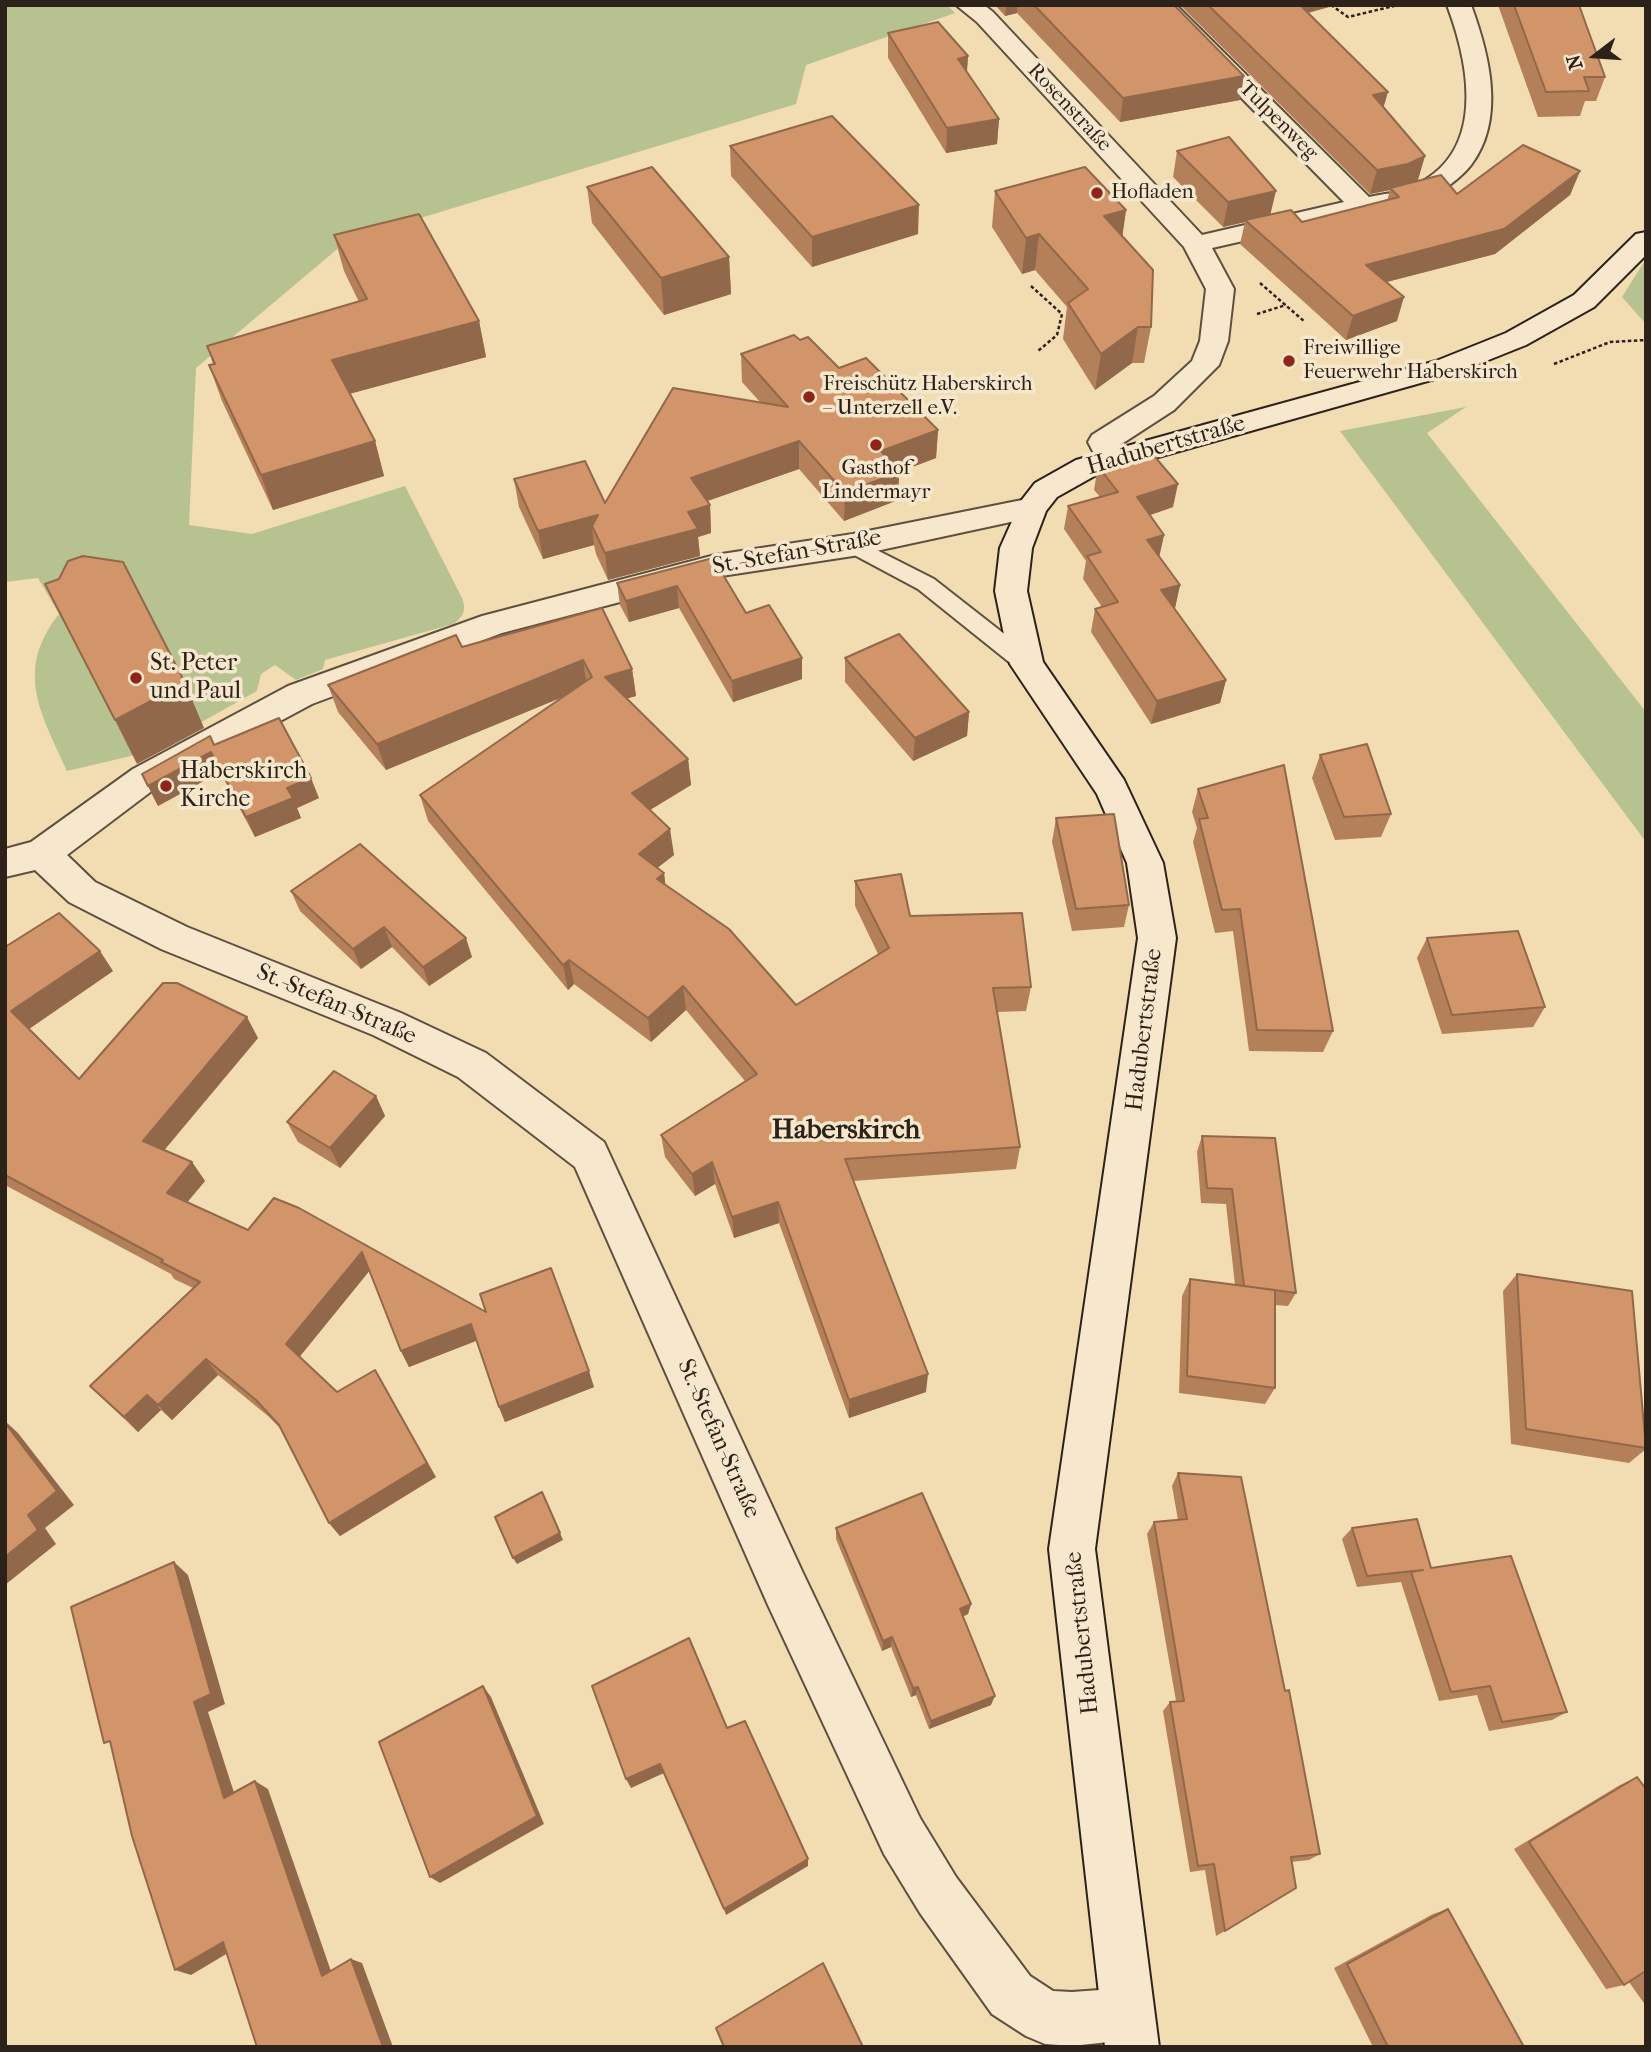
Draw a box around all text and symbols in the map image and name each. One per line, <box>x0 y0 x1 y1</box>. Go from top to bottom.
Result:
north arrow <box>1560 21 1630 91</box>
text: N <box>1562 52 1588 72</box>
street label: Rosenstraße <box>1022 59 1116 157</box>
street label: Tulpenweg <box>1233 76 1323 166</box>
place label: Hofladen <box>1111 180 1194 206</box>
marker: Hofladen <box>1089 185 1105 201</box>
place label: Freiwillige Feuerwehr Haberskirch <box>1303 336 1518 386</box>
marker: Freiwillige Feuerwehr Haberskirch <box>1281 353 1297 369</box>
place label: Freischütz Haberskirch – Unterzell e.V. <box>823 372 1032 422</box>
marker: Freischütz Haberskirch – Unterzell e.V. <box>801 389 817 405</box>
street label: Hadubertstraße <box>1083 410 1249 482</box>
marker: Gasthof Lindermayr <box>868 437 884 453</box>
place label: Gasthof Lindermayr <box>822 456 930 506</box>
street label: St.-Stefan-Straße <box>710 524 884 582</box>
place label: St. Peter und Paul <box>150 650 241 706</box>
marker: St. Peter und Paul <box>128 670 144 686</box>
place label: Haberskirch Kirche <box>180 758 307 814</box>
marker: Haberskirch Kirche <box>158 778 174 794</box>
street label: Hadubertstraße <box>1121 947 1169 1113</box>
street label: St.-Stefan-Straße <box>252 958 420 1052</box>
district label: Haberskirch <box>772 1114 920 1148</box>
street label: St.-Stefan-Straße <box>670 1355 766 1523</box>
street label: Hadubertstraße <box>1060 1550 1106 1716</box>

